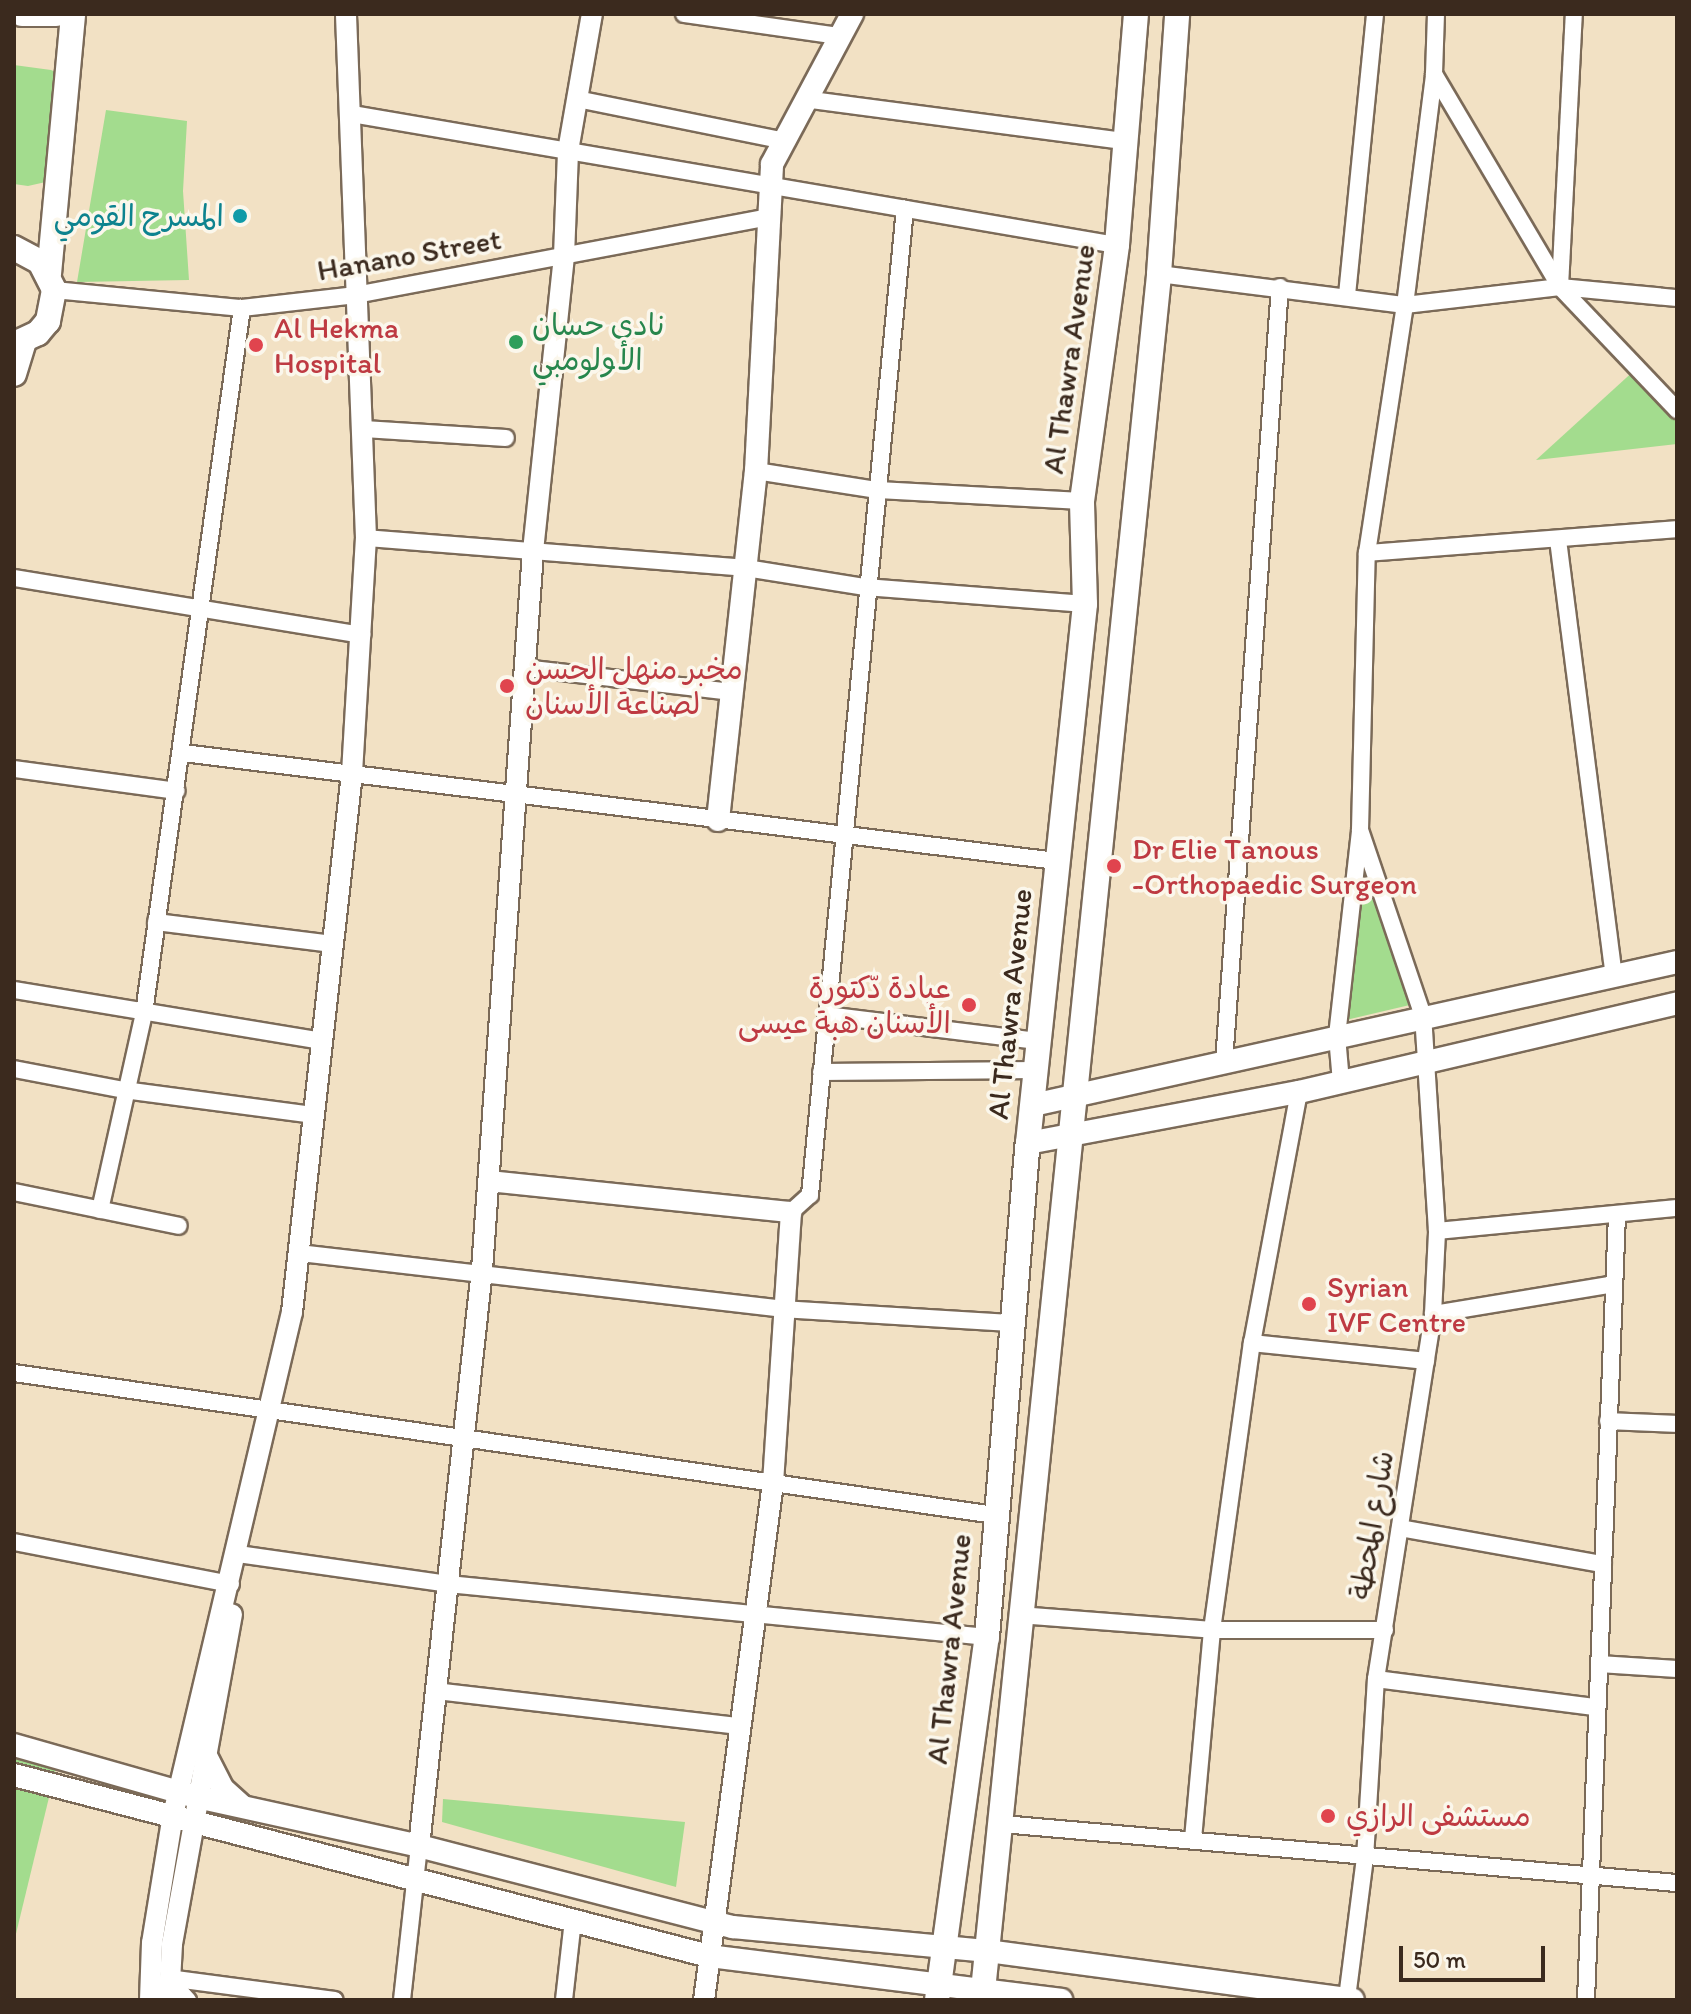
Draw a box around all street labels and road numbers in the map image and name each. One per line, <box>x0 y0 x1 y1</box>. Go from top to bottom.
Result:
street label: Hanano Street <box>315 221 503 289</box>
street label: Al Thawra Avenue <box>1035 242 1103 476</box>
street label: Al Thawra Avenue <box>980 887 1040 1121</box>
street label: شارع المحطة <box>1342 1448 1402 1602</box>
street label: Al Thawra Avenue <box>919 1532 979 1766</box>

